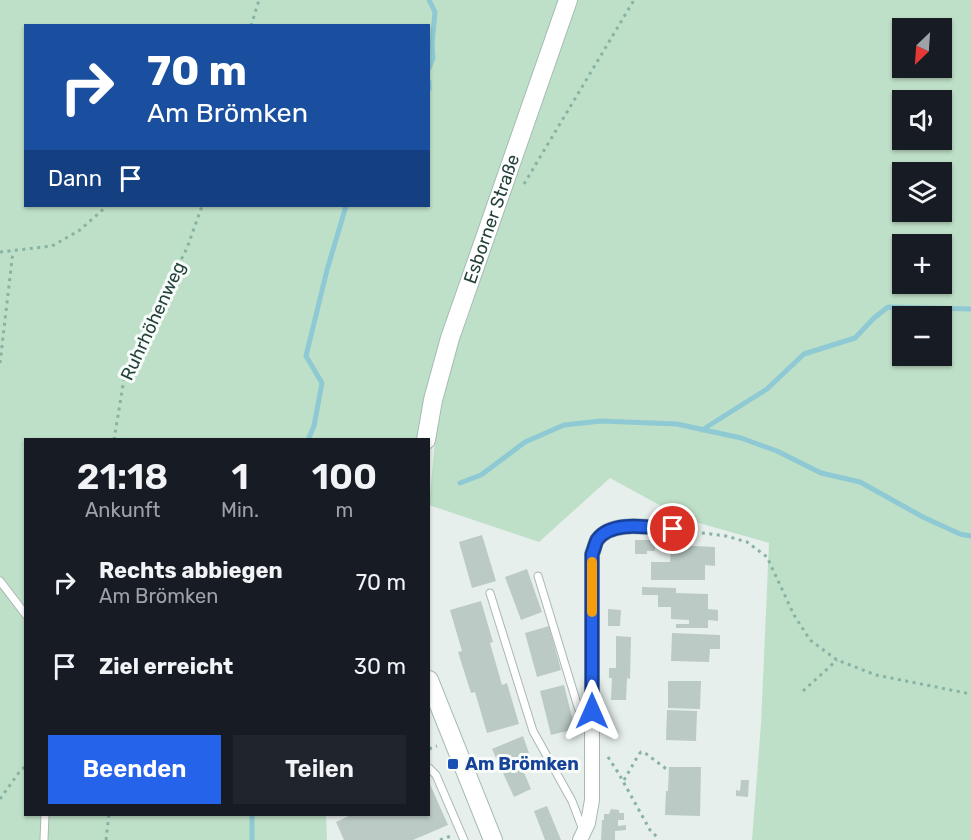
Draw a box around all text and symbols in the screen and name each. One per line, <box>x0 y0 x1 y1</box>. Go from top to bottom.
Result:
north arrow <box>892 18 952 78</box>
map controls <box>892 18 952 366</box>
text: 70 m <box>147 46 247 96</box>
icon: right <box>48 48 126 126</box>
button: sound <box>892 90 952 150</box>
text: Am Brömken <box>147 97 308 129</box>
street label: Esborner Straße <box>459 151 524 287</box>
icon: arrive <box>114 162 147 195</box>
button: layers <box>892 162 952 222</box>
text: Dann <box>48 165 102 192</box>
button: + <box>892 234 952 294</box>
street label: Ruhrhöhenweg <box>116 258 190 384</box>
button: − <box>892 306 952 366</box>
text: 21:18 <box>77 455 168 498</box>
text: 1 <box>231 455 249 498</box>
text: 100 <box>312 455 377 498</box>
text: Ankunft <box>85 498 160 522</box>
text: Min. <box>221 498 259 522</box>
text: m <box>336 498 353 522</box>
pin <box>647 503 698 554</box>
icon: arrive <box>656 512 689 545</box>
text: Rechts abbiegen <box>99 557 283 584</box>
icon: right <box>48 566 81 599</box>
text: 70 m <box>356 569 406 596</box>
text: Am Brömken <box>99 584 218 608</box>
icon: arrive <box>48 650 81 683</box>
text: Ziel erreicht <box>99 653 233 680</box>
text: 30 m <box>354 653 406 680</box>
position arrow <box>560 679 624 743</box>
button: Beenden <box>48 735 221 804</box>
button: Teilen <box>233 735 406 804</box>
place label: Am Brömken <box>465 753 579 775</box>
marker: Am Brömken <box>446 757 460 771</box>

